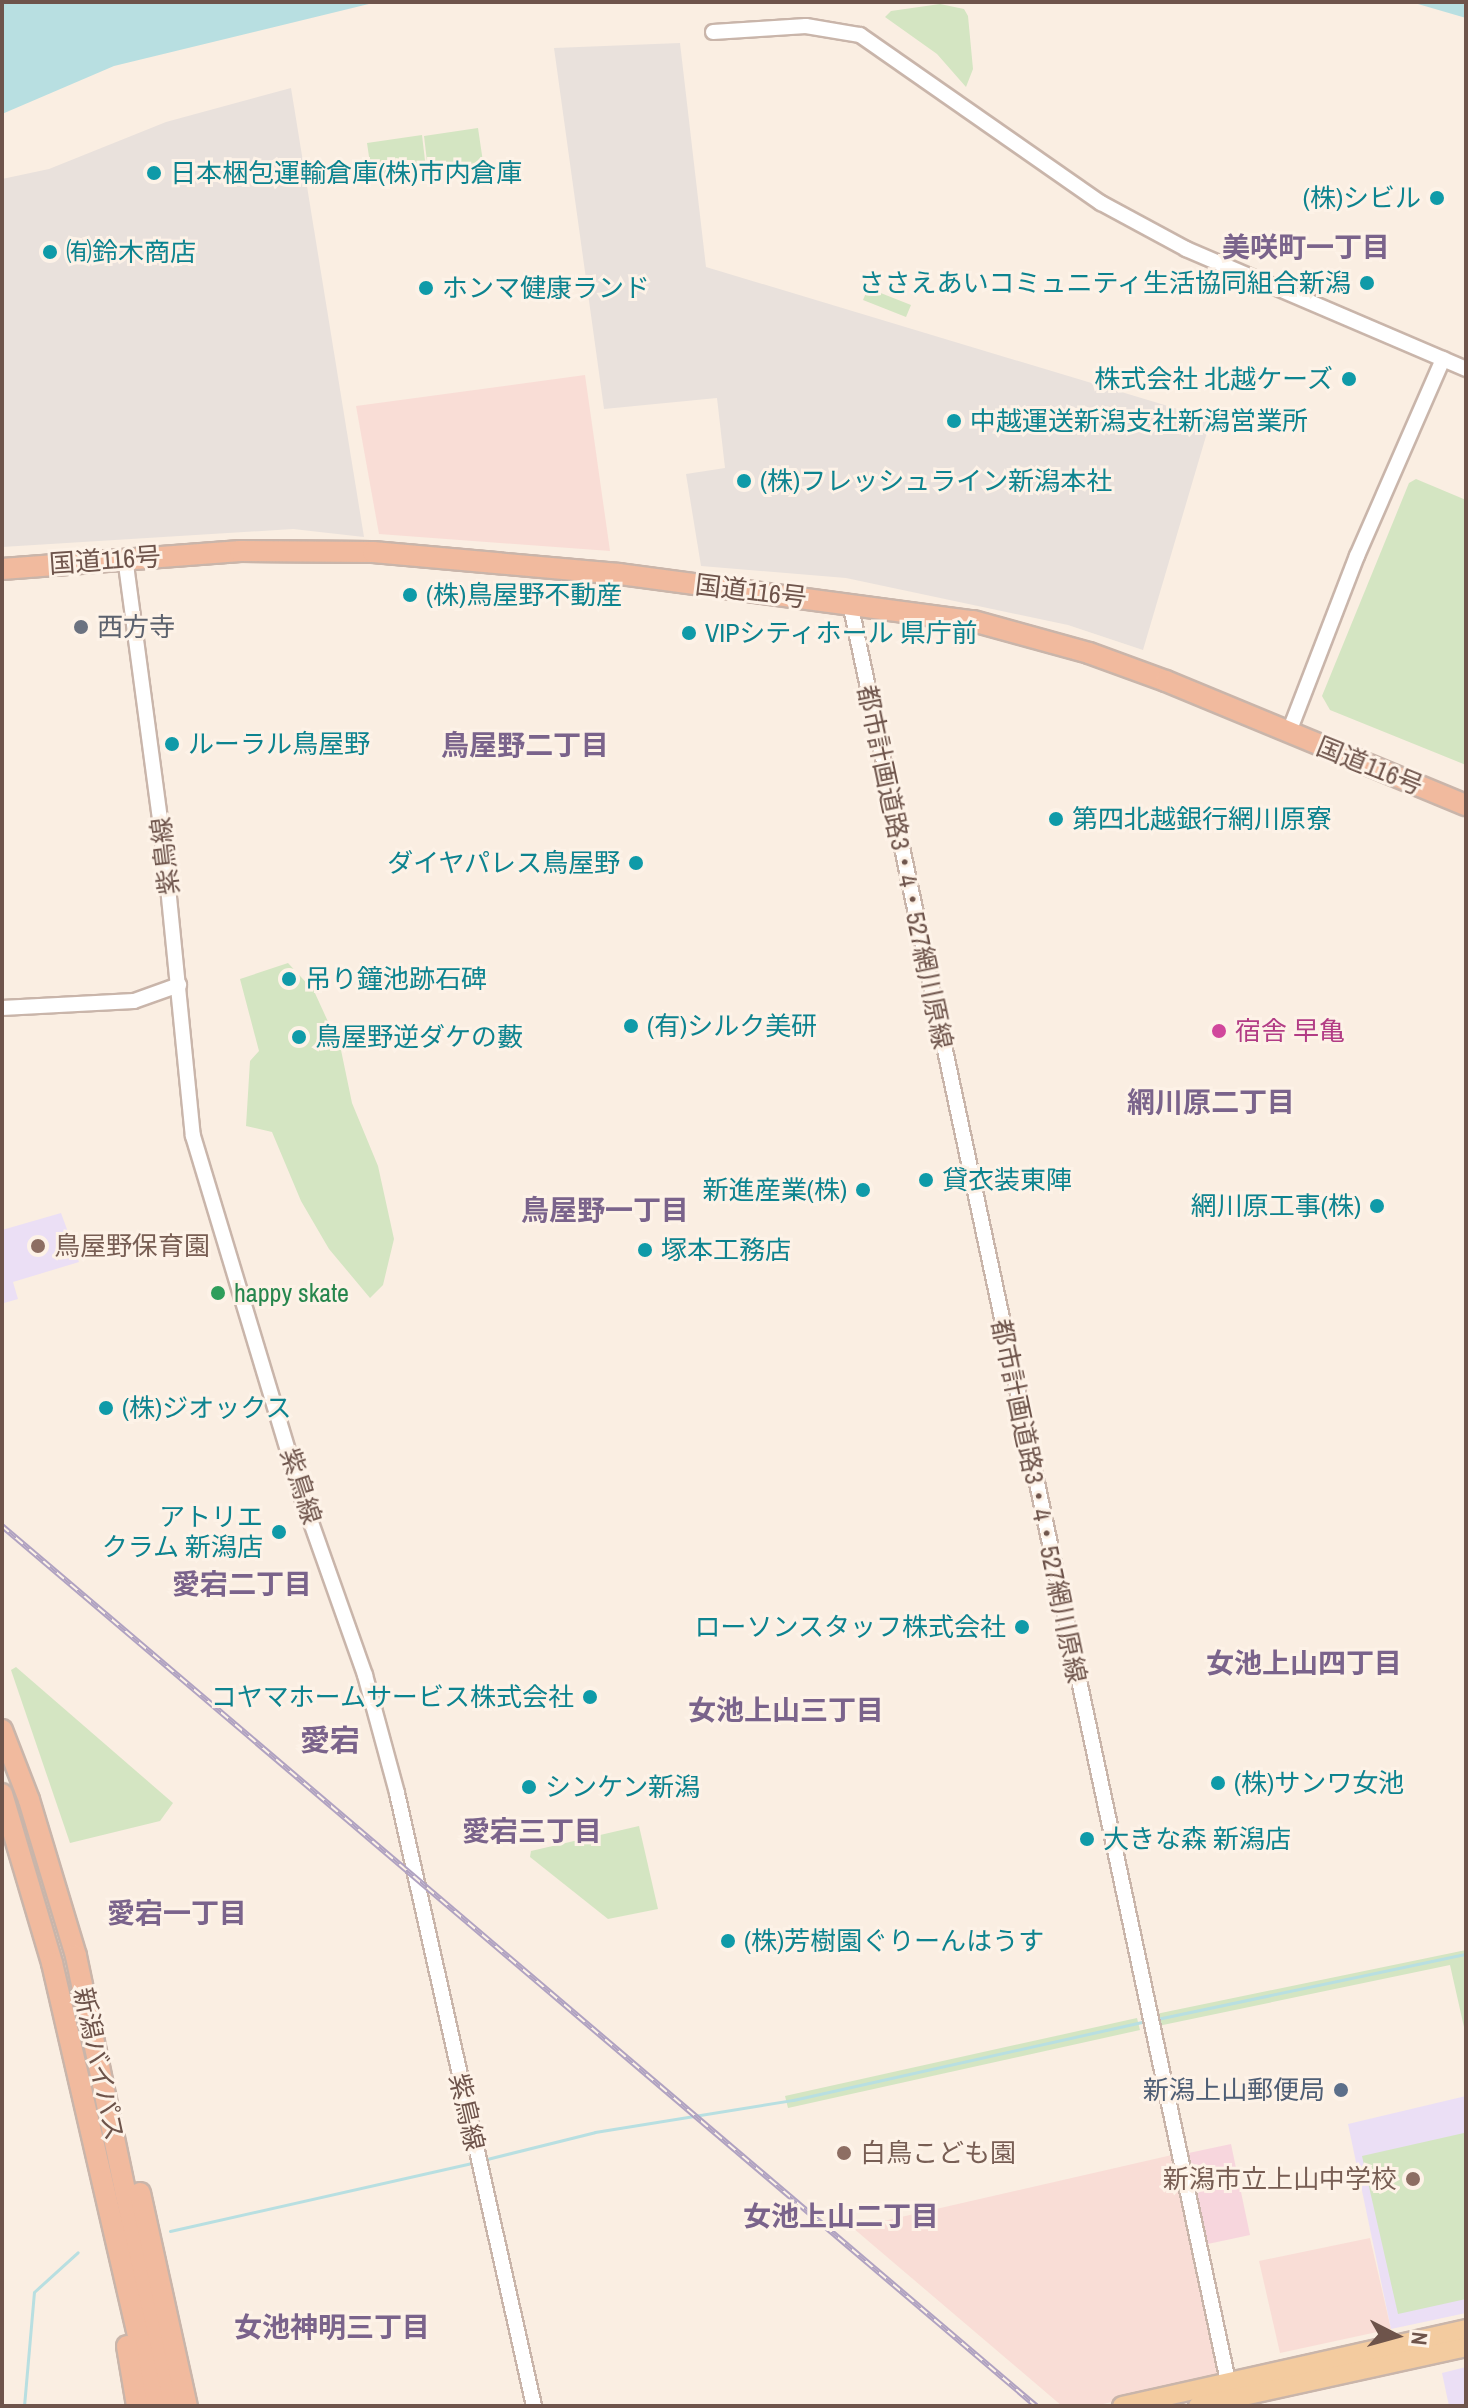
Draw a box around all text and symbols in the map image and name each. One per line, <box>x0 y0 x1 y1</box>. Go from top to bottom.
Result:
place label: 日本梱包運輸倉庫(株)市内倉庫 <box>170 157 522 189</box>
marker: 日本梱包運輸倉庫(株)市内倉庫 <box>145 164 163 182</box>
place label: (株)シビル <box>1303 182 1421 214</box>
marker: (株)シビル <box>1428 189 1446 207</box>
district label: 美咲町一丁目 <box>1222 230 1390 264</box>
place label: ㈲鈴木商店 <box>66 236 196 268</box>
marker: ㈲鈴木商店 <box>41 243 59 261</box>
place label: ささえあいコミュニティ生活協同組合新潟 <box>857 267 1351 299</box>
place label: ホンマ健康ランド <box>442 272 650 304</box>
marker: ささえあいコミュニティ生活協同組合新潟 <box>1358 274 1376 292</box>
marker: ホンマ健康ランド <box>417 279 435 297</box>
place label: 株式会社 北越ケーズ <box>1093 363 1333 395</box>
marker: 株式会社 北越ケーズ <box>1340 370 1358 388</box>
place label: 中越運送新潟支社新潟営業所 <box>970 405 1308 437</box>
marker: 中越運送新潟支社新潟営業所 <box>945 412 963 430</box>
place label: (株)フレッシュライン新潟本社 <box>760 465 1112 497</box>
marker: (株)フレッシュライン新潟本社 <box>735 472 753 490</box>
street label: 国道116号 <box>48 541 162 579</box>
street label: 国道116号 <box>694 569 808 613</box>
place label: (株)鳥屋野不動産 <box>426 579 622 611</box>
marker: (株)鳥屋野不動産 <box>401 586 419 604</box>
place label: 西方寺 <box>97 611 175 643</box>
place label: VIPシティホール 県庁前 <box>705 617 979 649</box>
marker: 西方寺 <box>72 618 90 636</box>
marker: VIPシティホール 県庁前 <box>680 624 698 642</box>
street label: 都市計画道路3・4・527網川原線 <box>851 682 959 1052</box>
place label: ルーラル鳥屋野 <box>188 728 370 760</box>
district label: 鳥屋野二丁目 <box>441 728 609 762</box>
street label: 国道116号 <box>1312 731 1428 801</box>
marker: ルーラル鳥屋野 <box>163 735 181 753</box>
place label: 第四北越銀行網川原寮 <box>1072 803 1332 835</box>
marker: 第四北越銀行網川原寮 <box>1047 810 1065 828</box>
street label: 紫鳥線 <box>145 815 185 897</box>
place label: ダイヤパレス鳥屋野 <box>386 847 620 879</box>
marker: ダイヤパレス鳥屋野 <box>627 854 645 872</box>
place label: 吊り鐘池跡石碑 <box>305 963 487 995</box>
marker: 吊り鐘池跡石碑 <box>280 970 298 988</box>
place label: (有)シルク美研 <box>647 1010 817 1042</box>
place label: 宿舎 早亀 <box>1235 1015 1345 1047</box>
marker: (有)シルク美研 <box>622 1017 640 1035</box>
place label: 鳥屋野逆ダケの藪 <box>315 1021 523 1053</box>
marker: 宿舎 早亀 <box>1210 1022 1228 1040</box>
marker: 鳥屋野逆ダケの藪 <box>290 1028 308 1046</box>
district label: 網川原二丁目 <box>1127 1085 1295 1119</box>
place label: 貸衣装東陣 <box>942 1164 1072 1196</box>
marker: 貸衣装東陣 <box>917 1171 935 1189</box>
place label: 新進産業(株) <box>703 1174 847 1206</box>
marker: 新進産業(株) <box>854 1181 872 1199</box>
place label: 網川原工事(株) <box>1191 1190 1361 1222</box>
district label: 鳥屋野一丁目 <box>521 1193 689 1227</box>
marker: 網川原工事(株) <box>1368 1197 1386 1215</box>
place label: 鳥屋野保育園 <box>54 1230 210 1262</box>
place label: 塚本工務店 <box>661 1234 791 1266</box>
marker: 鳥屋野保育園 <box>29 1237 47 1255</box>
marker: 塚本工務店 <box>636 1241 654 1259</box>
place label: happy skate <box>234 1277 349 1309</box>
marker: happy skate <box>209 1284 227 1302</box>
street label: 都市計画道路3・4・527網川原線 <box>985 1316 1093 1686</box>
place label: (株)ジオックス <box>122 1392 292 1424</box>
marker: (株)ジオックス <box>97 1399 115 1417</box>
street label: 紫鳥線 <box>274 1444 328 1528</box>
place label: アトリエ クラム 新潟店 <box>101 1501 263 1562</box>
marker: アトリエ クラム 新潟店 <box>270 1523 288 1541</box>
district label: 愛宕二丁目 <box>172 1567 312 1601</box>
place label: ローソンスタッフ株式会社 <box>694 1611 1006 1643</box>
marker: ローソンスタッフ株式会社 <box>1013 1618 1031 1636</box>
district label: 女池上山四丁目 <box>1206 1646 1402 1680</box>
place label: コヤマホームサービス株式会社 <box>210 1681 574 1713</box>
marker: コヤマホームサービス株式会社 <box>581 1688 599 1706</box>
district label: 女池上山三丁目 <box>688 1693 884 1727</box>
district label: 愛宕 <box>300 1722 360 1758</box>
place label: (株)サンワ女池 <box>1234 1767 1404 1799</box>
place label: シンケン新潟 <box>545 1771 701 1803</box>
marker: (株)サンワ女池 <box>1209 1774 1227 1792</box>
marker: シンケン新潟 <box>520 1778 538 1796</box>
district label: 愛宕三丁目 <box>462 1814 602 1848</box>
place label: 大きな森 新潟店 <box>1103 1823 1291 1855</box>
marker: 大きな森 新潟店 <box>1078 1830 1096 1848</box>
district label: 愛宕一丁目 <box>107 1896 247 1930</box>
place label: (株)芳樹園ぐりーんはうす <box>744 1925 1044 1957</box>
marker: (株)芳樹園ぐりーんはうす <box>719 1932 737 1950</box>
street label: 新潟バイパス <box>68 1984 130 2144</box>
street label: 紫鳥線 <box>443 2070 491 2154</box>
place label: 新潟上山郵便局 <box>1143 2074 1325 2106</box>
marker: 新潟上山郵便局 <box>1332 2081 1350 2099</box>
place label: 白鳥こども園 <box>860 2137 1016 2169</box>
marker: 白鳥こども園 <box>835 2144 853 2162</box>
place label: 新潟市立上山中学校 <box>1163 2163 1397 2195</box>
marker: 新潟市立上山中学校 <box>1404 2170 1422 2188</box>
district label: 女池上山二丁目 <box>743 2199 939 2233</box>
north arrow <box>1356 2296 1436 2376</box>
district label: 女池神明三丁目 <box>234 2310 430 2344</box>
text: N <box>1404 2330 1435 2347</box>

